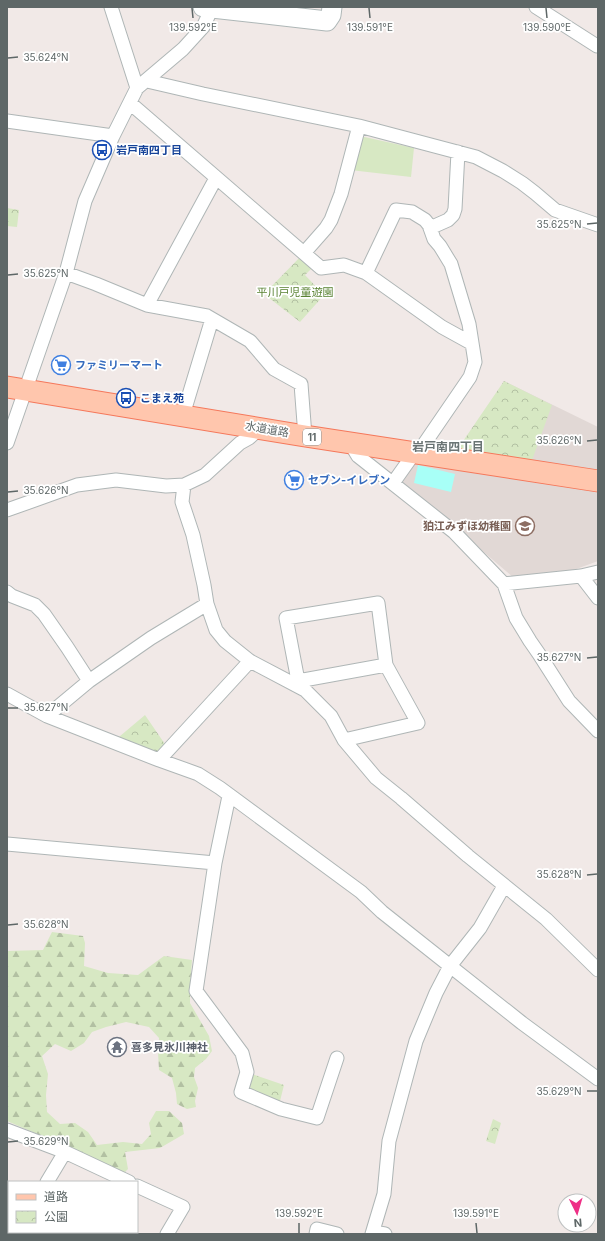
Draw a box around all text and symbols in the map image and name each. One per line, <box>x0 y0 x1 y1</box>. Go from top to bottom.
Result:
text: 139.592°E <box>169 21 217 33</box>
text: 139.591°E <box>347 21 393 33</box>
text: 139.590°E <box>523 21 571 33</box>
text: 35.624°N <box>23 51 69 63</box>
bus stop icon: 岩戸南四丁目 <box>91 139 113 161</box>
place label: 岩戸南四丁目 <box>116 143 182 157</box>
text: 35.625°N <box>536 218 582 230</box>
text: 35.625°N <box>23 267 69 279</box>
park label: 平川戸児童遊園 <box>257 285 334 299</box>
supermarket icon: ファミリーマート <box>50 354 72 376</box>
place label: ファミリーマート <box>75 358 163 372</box>
bus stop icon: こまえ苑 <box>115 387 137 409</box>
place label: こまえ苑 <box>140 391 184 405</box>
street label: 水道道路 <box>244 418 290 440</box>
road number: 11 <box>303 429 321 445</box>
text: 35.626°N <box>536 434 582 446</box>
district label: 岩戸南四丁目 <box>412 439 484 454</box>
supermarket icon: セブン-イレブン <box>283 469 305 491</box>
place label: セブン-イレブン <box>308 473 390 487</box>
text: 35.626°N <box>23 484 69 496</box>
school or university icon: 狛江みずほ幼稚園 <box>514 515 536 537</box>
place label: 狛江みずほ幼稚園 <box>423 519 511 533</box>
text: 35.627°N <box>537 651 581 663</box>
text: 35.627°N <box>24 701 68 713</box>
text: 35.628°N <box>536 868 582 880</box>
text: 35.628°N <box>23 918 69 930</box>
temple icon: 喜多見氷川神社 <box>106 1036 128 1058</box>
place label: 喜多見氷川神社 <box>131 1040 208 1054</box>
text: 35.629°N <box>536 1085 582 1097</box>
text: 35.629°N <box>23 1135 69 1147</box>
legend <box>8 1181 138 1233</box>
text: 道路 <box>44 1189 68 1204</box>
north arrow <box>557 1193 597 1233</box>
text: 139.592°E <box>275 1207 323 1219</box>
text: 139.591°E <box>453 1207 499 1219</box>
text: 公園 <box>44 1209 68 1224</box>
text: N <box>573 1216 583 1230</box>

